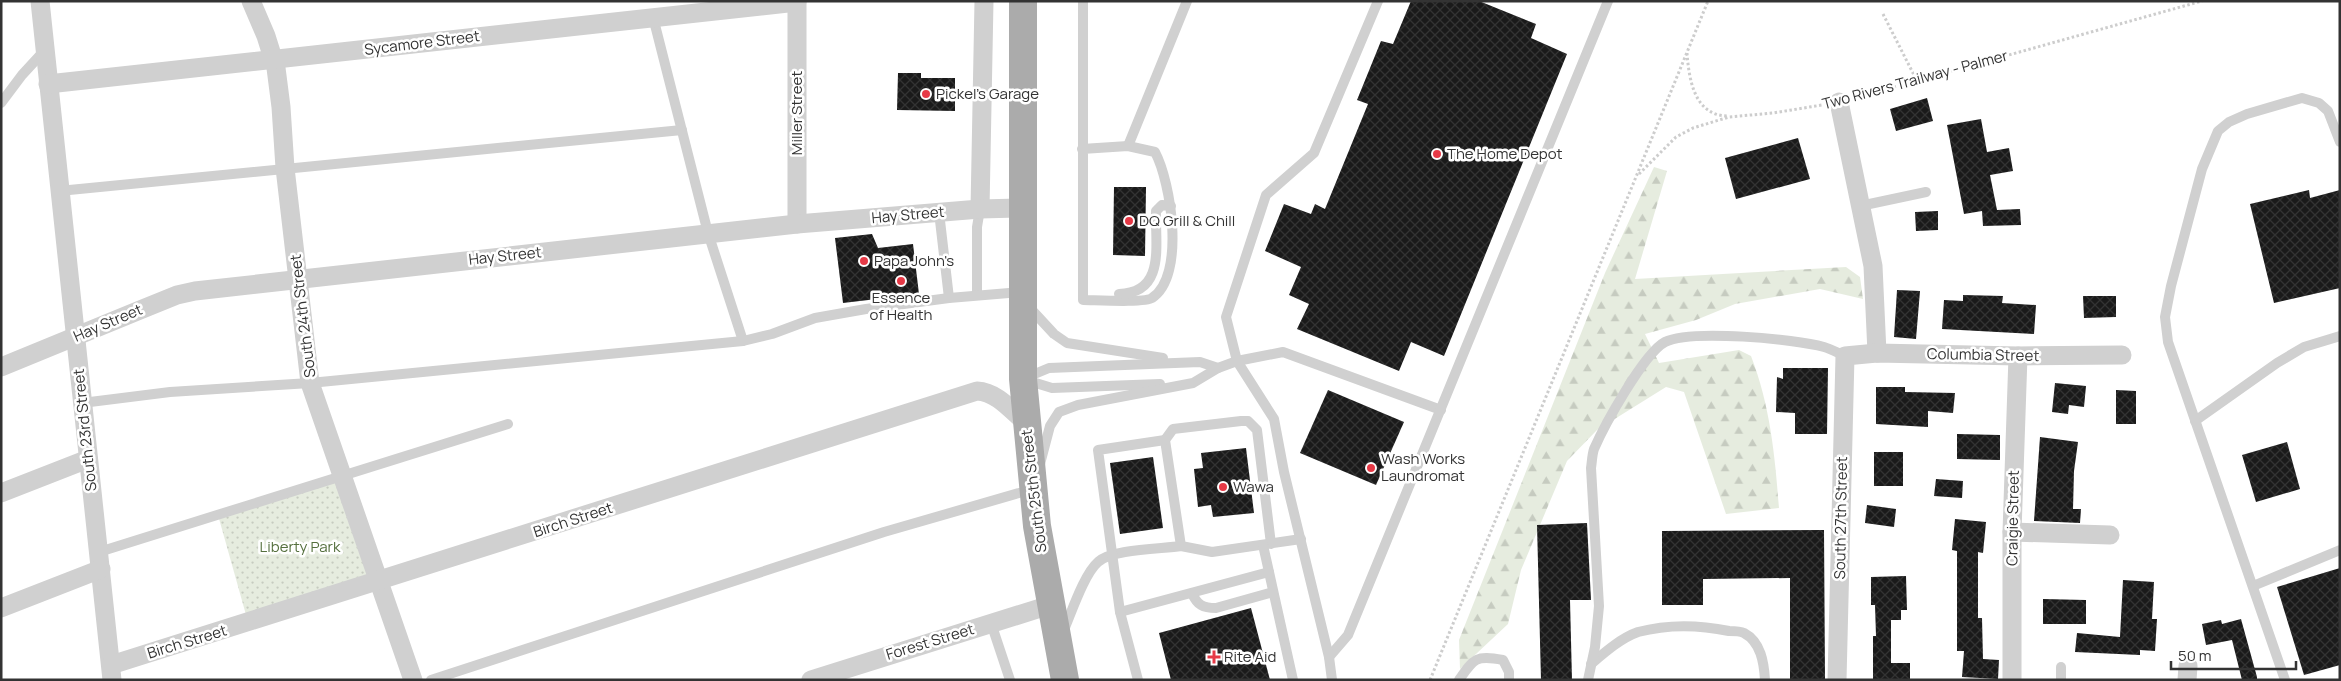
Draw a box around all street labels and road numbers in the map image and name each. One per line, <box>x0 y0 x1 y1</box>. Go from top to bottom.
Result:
street label: Sycamore Street <box>363 25 481 60</box>
street label: Two Rivers Trailway - Palmer <box>1820 44 2011 114</box>
street label: Miller Street <box>786 71 807 155</box>
street label: Hay Street <box>871 201 945 228</box>
street label: Hay Street <box>467 241 542 270</box>
street label: South 24th Street <box>285 253 320 379</box>
street label: Hay Street <box>70 299 146 346</box>
street label: Columbia Street <box>1927 343 2039 366</box>
street label: South 23rd Street <box>68 368 101 492</box>
street label: South 25th Street <box>1016 428 1051 554</box>
street label: South 27th Street <box>1829 456 1852 580</box>
street label: Craigie Street <box>2001 470 2024 566</box>
street label: Birch Street <box>530 497 615 542</box>
street label: Forest Street <box>883 618 977 665</box>
street label: Birch Street <box>144 619 229 664</box>

